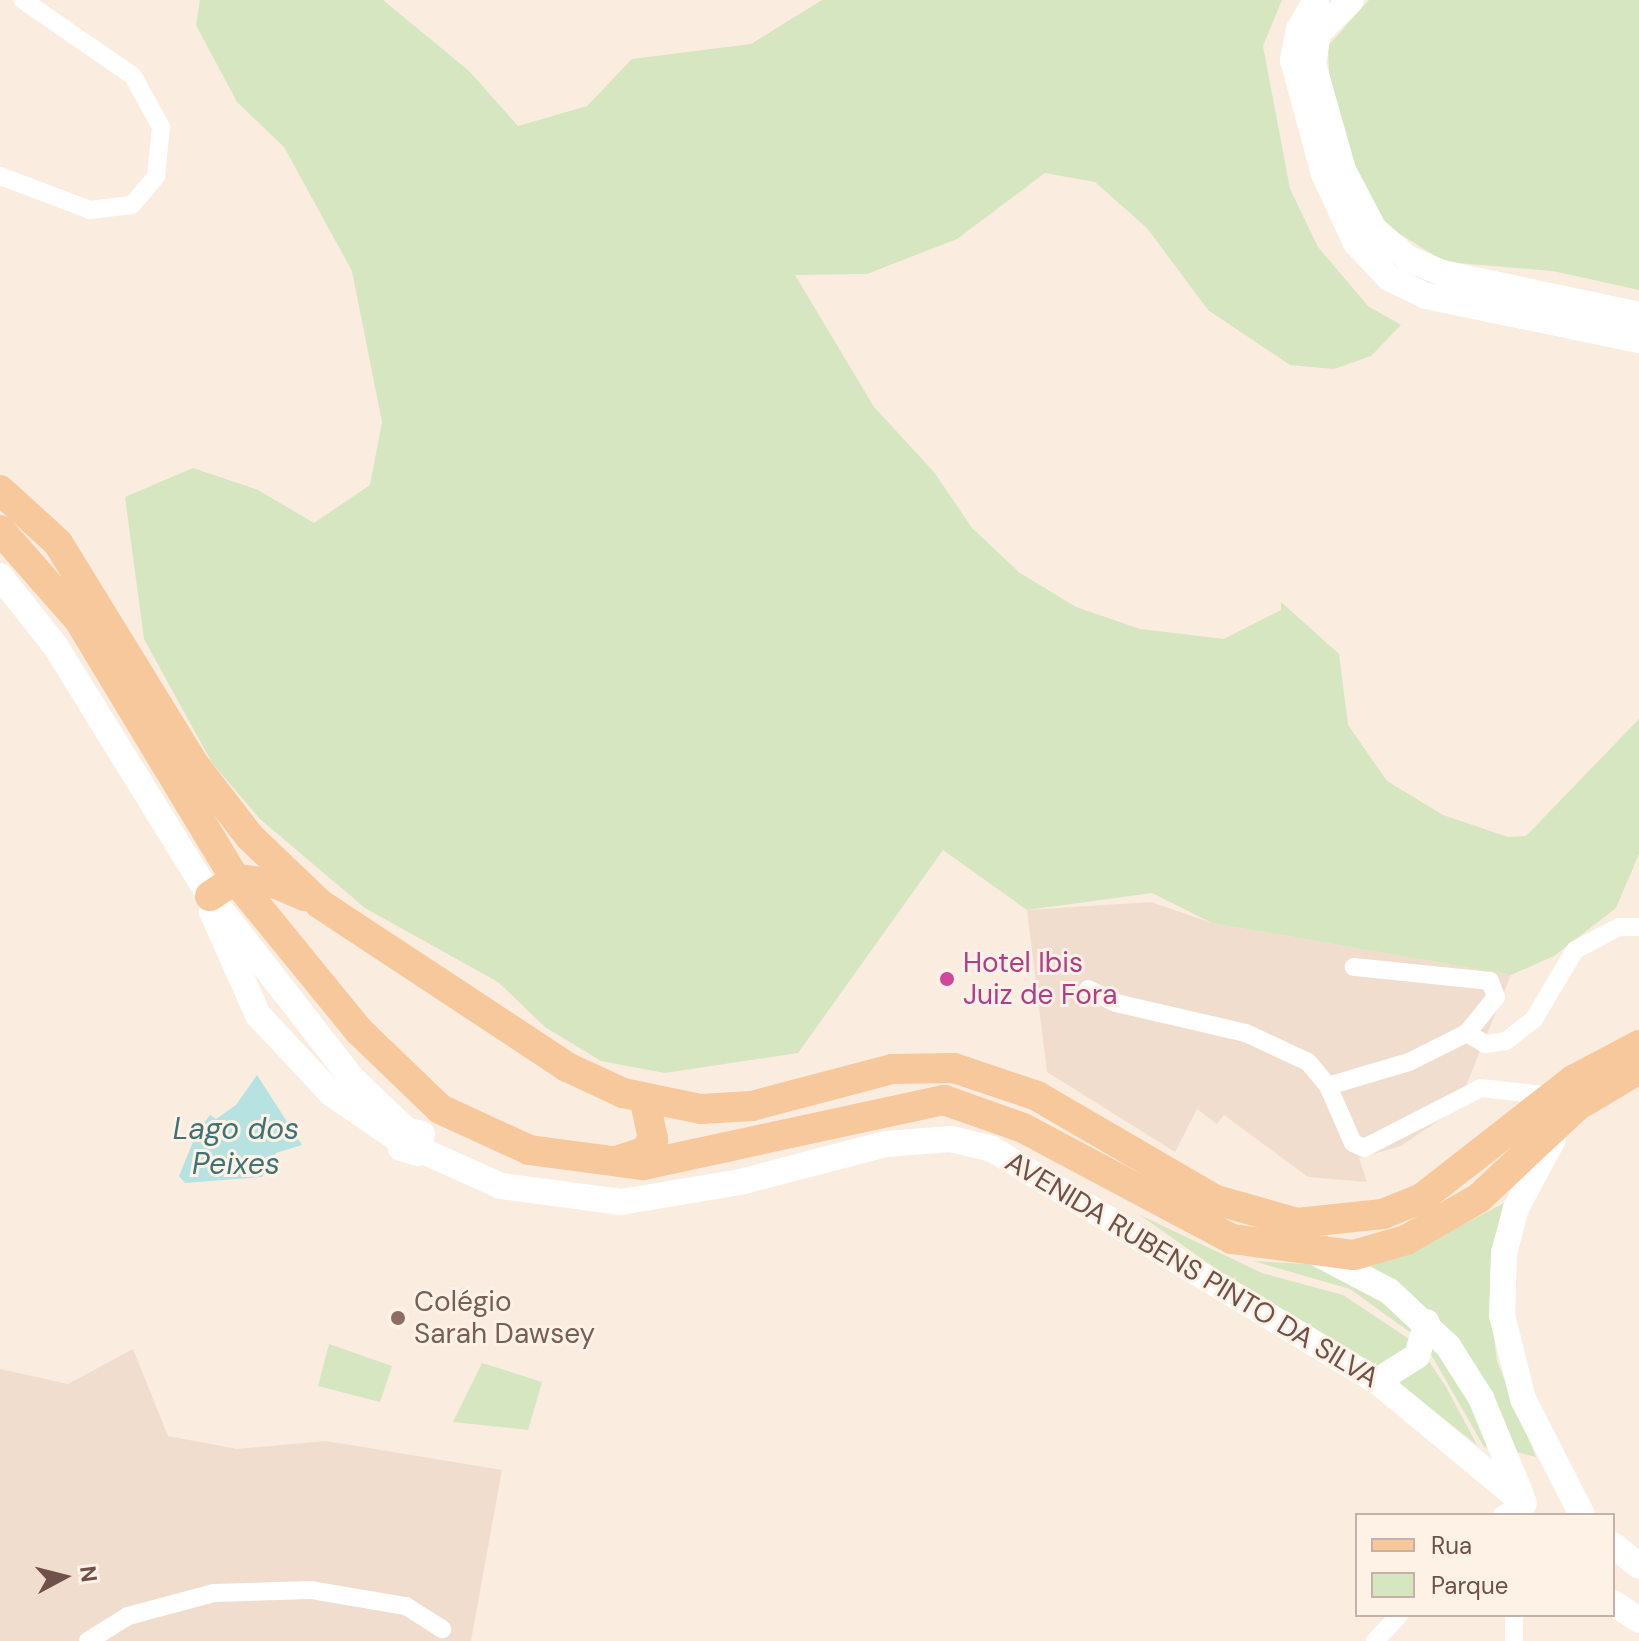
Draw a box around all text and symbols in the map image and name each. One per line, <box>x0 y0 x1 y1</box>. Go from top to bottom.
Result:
place label: Hotel Ibis Juiz de Fora <box>963 946 1118 1012</box>
marker: Hotel Ibis Juiz de Fora <box>938 970 956 988</box>
water label: Lago dos Peixes <box>173 1111 299 1182</box>
street label: AVENIDA RUBENS PINTO DA SILVA <box>999 1145 1385 1395</box>
place label: Colégio Sarah Dawsey <box>414 1285 595 1351</box>
marker: Colégio Sarah Dawsey <box>389 1309 407 1327</box>
legend <box>1355 1513 1615 1617</box>
text: Rua <box>1431 1530 1472 1561</box>
north arrow <box>24 1537 104 1617</box>
text: N <box>73 1564 104 1584</box>
text: Parque <box>1431 1570 1508 1601</box>

